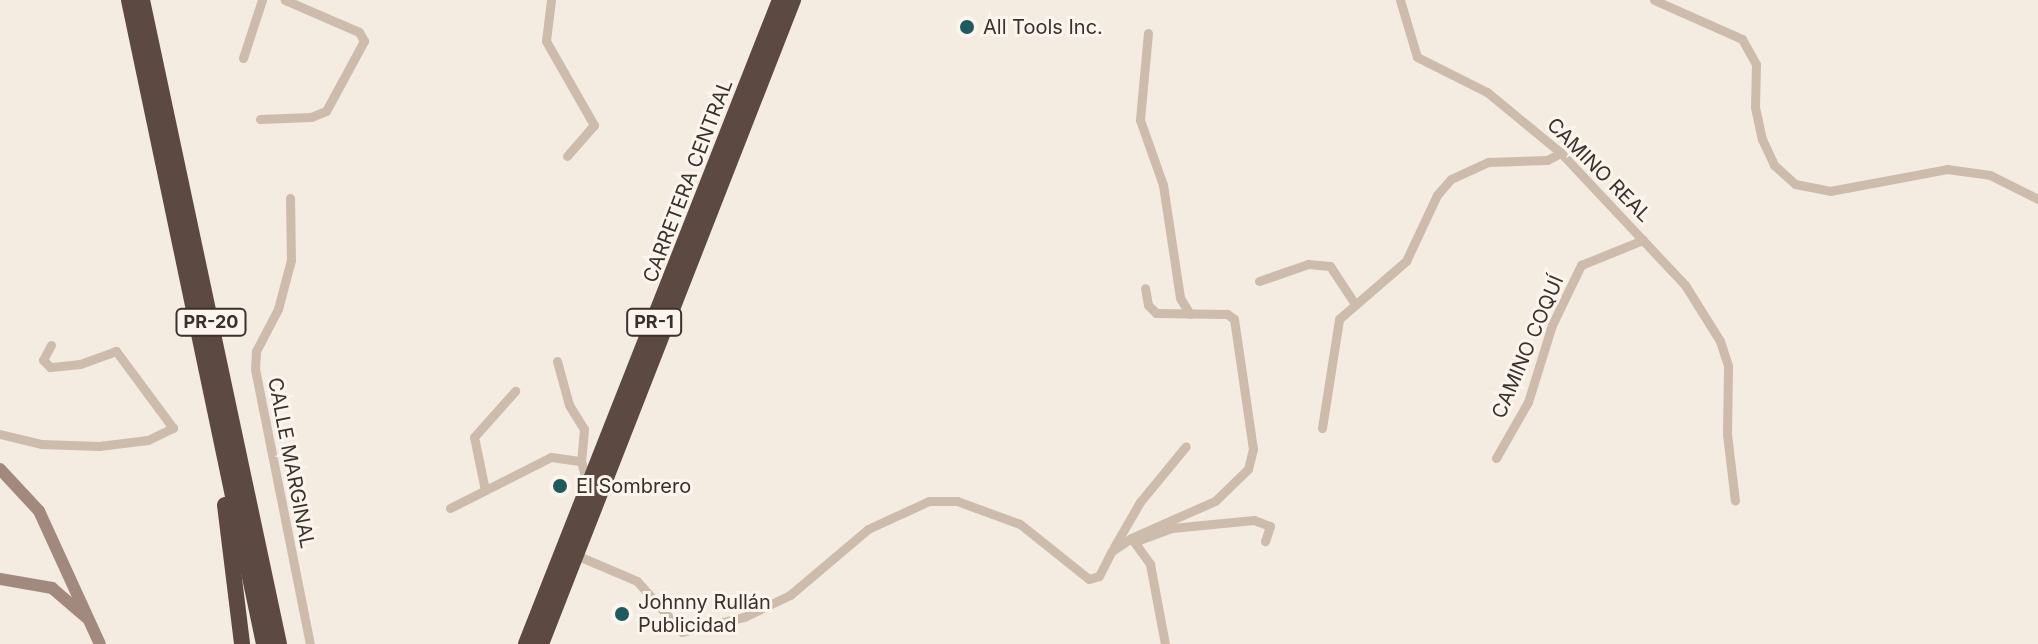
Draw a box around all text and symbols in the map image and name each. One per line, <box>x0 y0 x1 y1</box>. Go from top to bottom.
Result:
place label: All Tools Inc. <box>983 15 1103 39</box>
marker: All Tools Inc. <box>958 18 976 36</box>
street label: CARRETERA CENTRAL <box>638 76 738 286</box>
street label: CAMINO REAL <box>1542 113 1656 227</box>
street label: CAMINO COQUÍ <box>1487 272 1569 422</box>
road number: PR-20 <box>175 308 247 336</box>
road number: PR-1 <box>626 308 682 336</box>
street label: CALLE MARGINAL <box>263 376 319 550</box>
place label: El Sombrero <box>576 474 691 498</box>
marker: El Sombrero <box>551 477 569 495</box>
place label: Johnny Rullán Publicidad <box>638 590 771 637</box>
marker: Johnny Rullán Publicidad <box>613 605 631 623</box>

